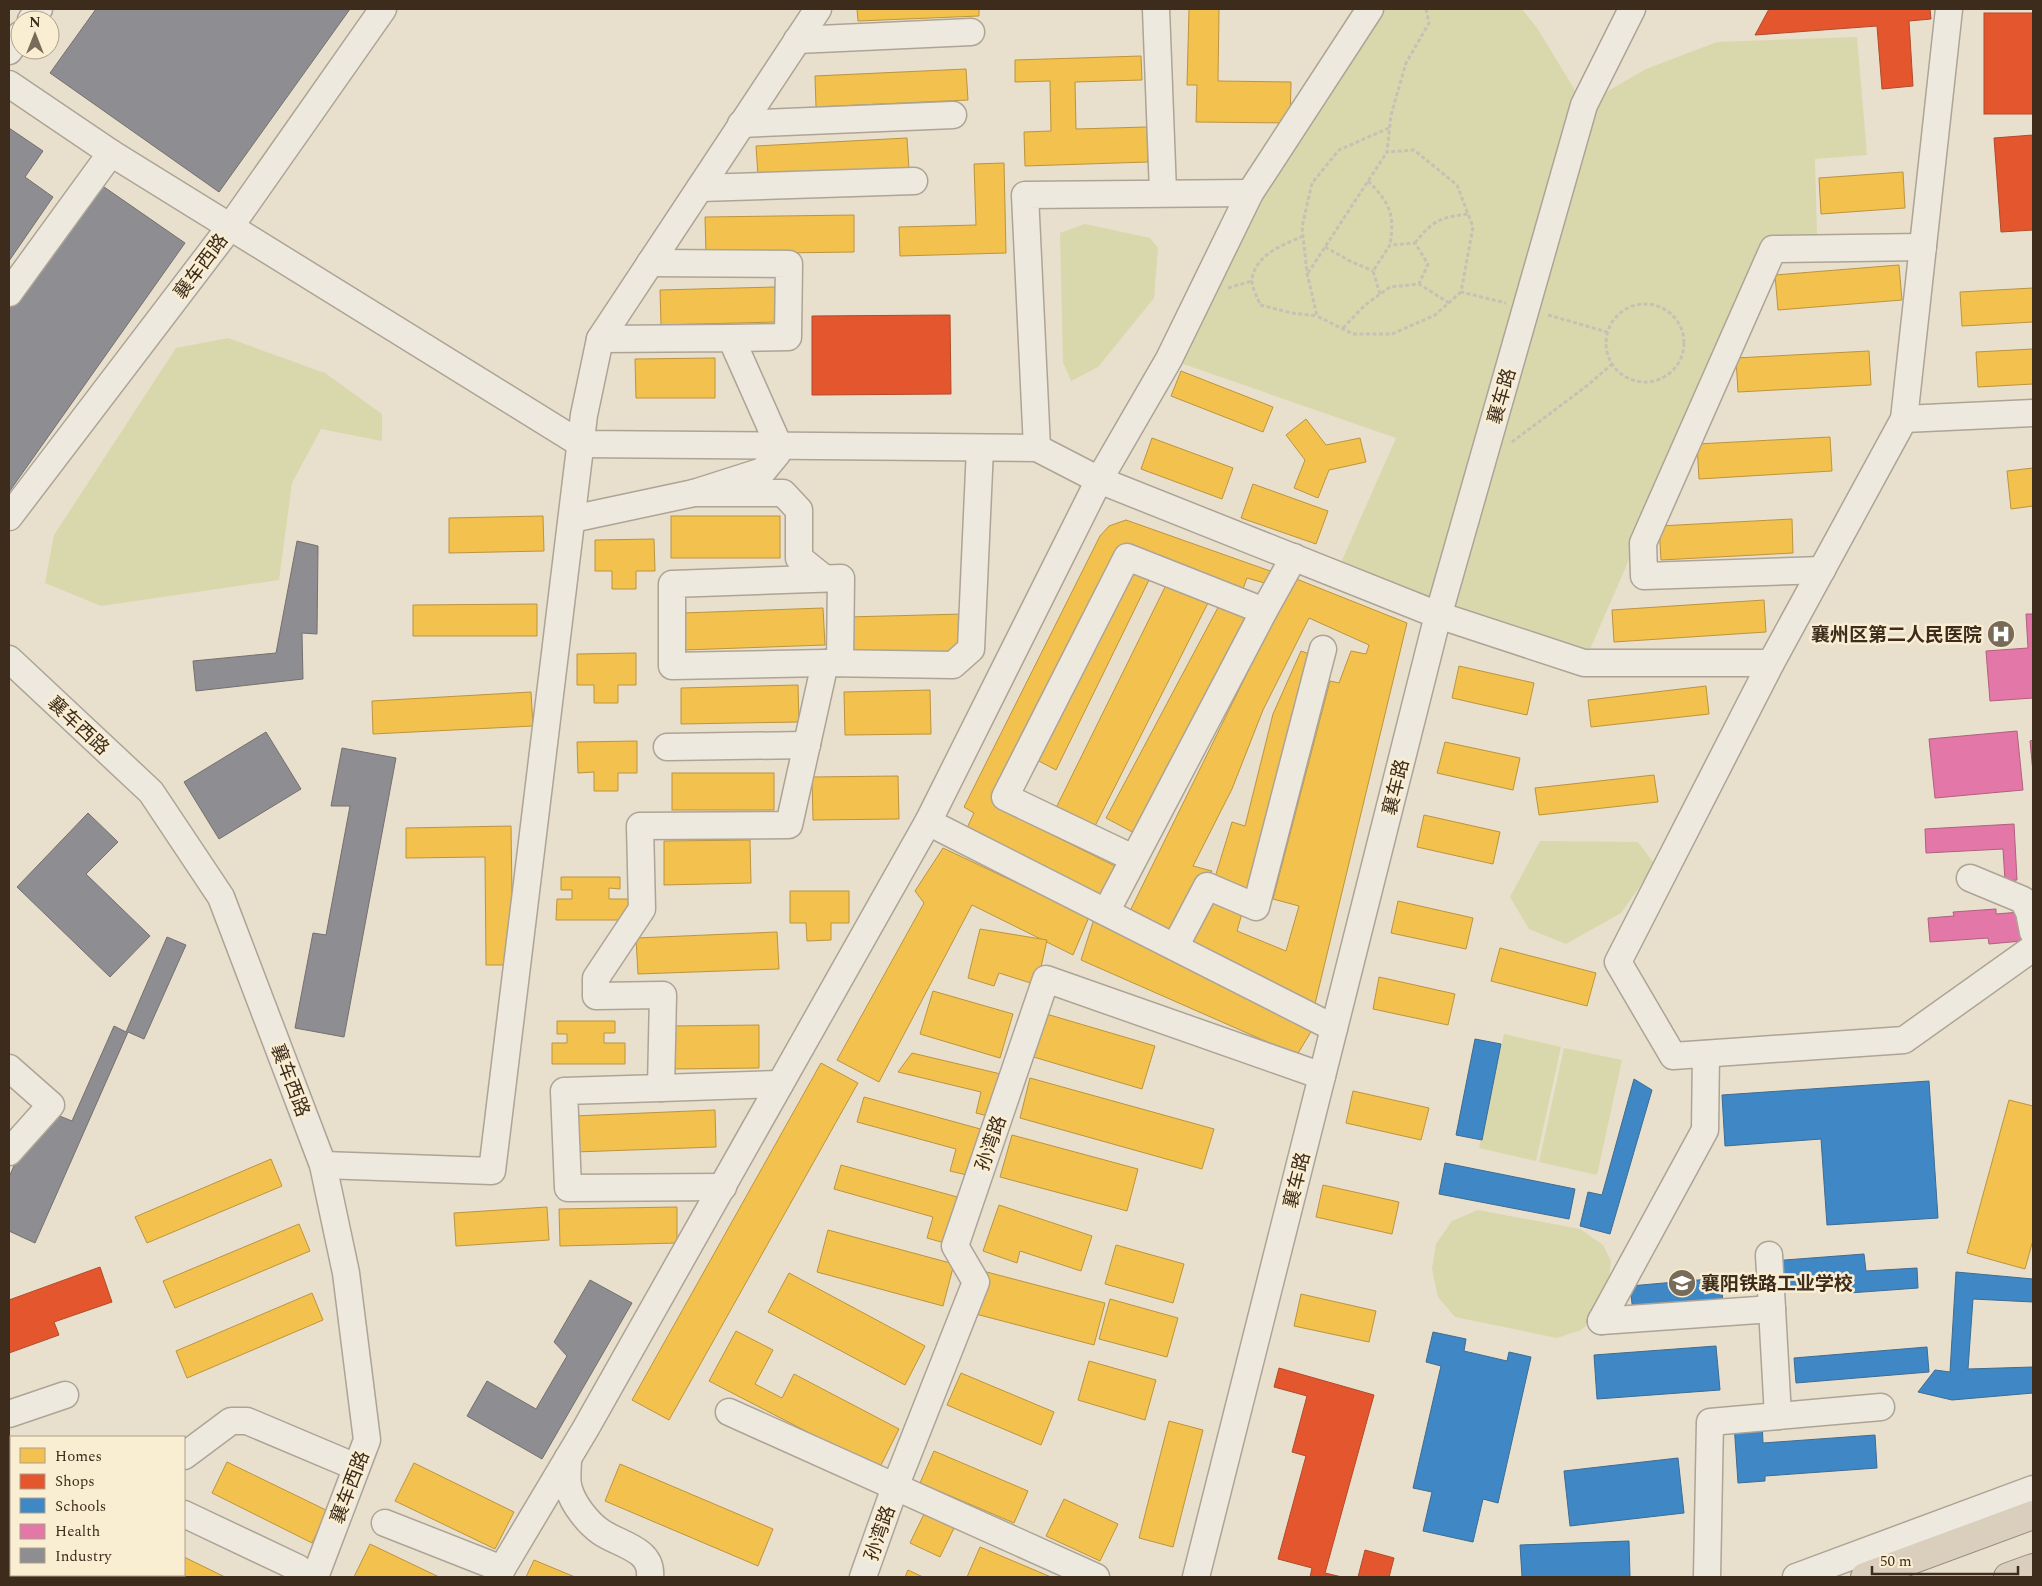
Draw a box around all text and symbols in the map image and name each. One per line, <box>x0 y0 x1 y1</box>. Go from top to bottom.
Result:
north arrow <box>10 10 60 60</box>
text: N <box>29 12 41 33</box>
street label: 襄车西路 <box>167 228 236 306</box>
street label: 襄车路 <box>1481 365 1524 428</box>
hospital icon: 襄州区第二人民医院 <box>1986 619 2016 649</box>
place label: 襄州区第二人民医院 <box>1811 621 1982 650</box>
street label: 襄车西路 <box>40 690 116 763</box>
street label: 襄车路 <box>1375 756 1417 819</box>
street label: 襄车西路 <box>262 1040 317 1121</box>
street label: 孙湾路 <box>968 1112 1014 1175</box>
street label: 襄车路 <box>1276 1149 1318 1212</box>
school or university icon: 襄阳铁路工业学校 <box>1667 1268 1697 1298</box>
place label: 襄阳铁路工业学校 <box>1701 1270 1853 1299</box>
legend <box>10 1436 185 1576</box>
text: Homes <box>55 1445 102 1468</box>
street label: 襄车西路 <box>323 1447 378 1528</box>
text: Shops <box>55 1470 95 1493</box>
text: Schools <box>55 1495 106 1518</box>
street label: 孙湾路 <box>857 1502 903 1565</box>
text: Health <box>55 1520 100 1543</box>
scale bar <box>1872 1544 2018 1576</box>
text: Industry <box>55 1545 112 1568</box>
text: 50 m <box>1880 1550 1912 1573</box>

